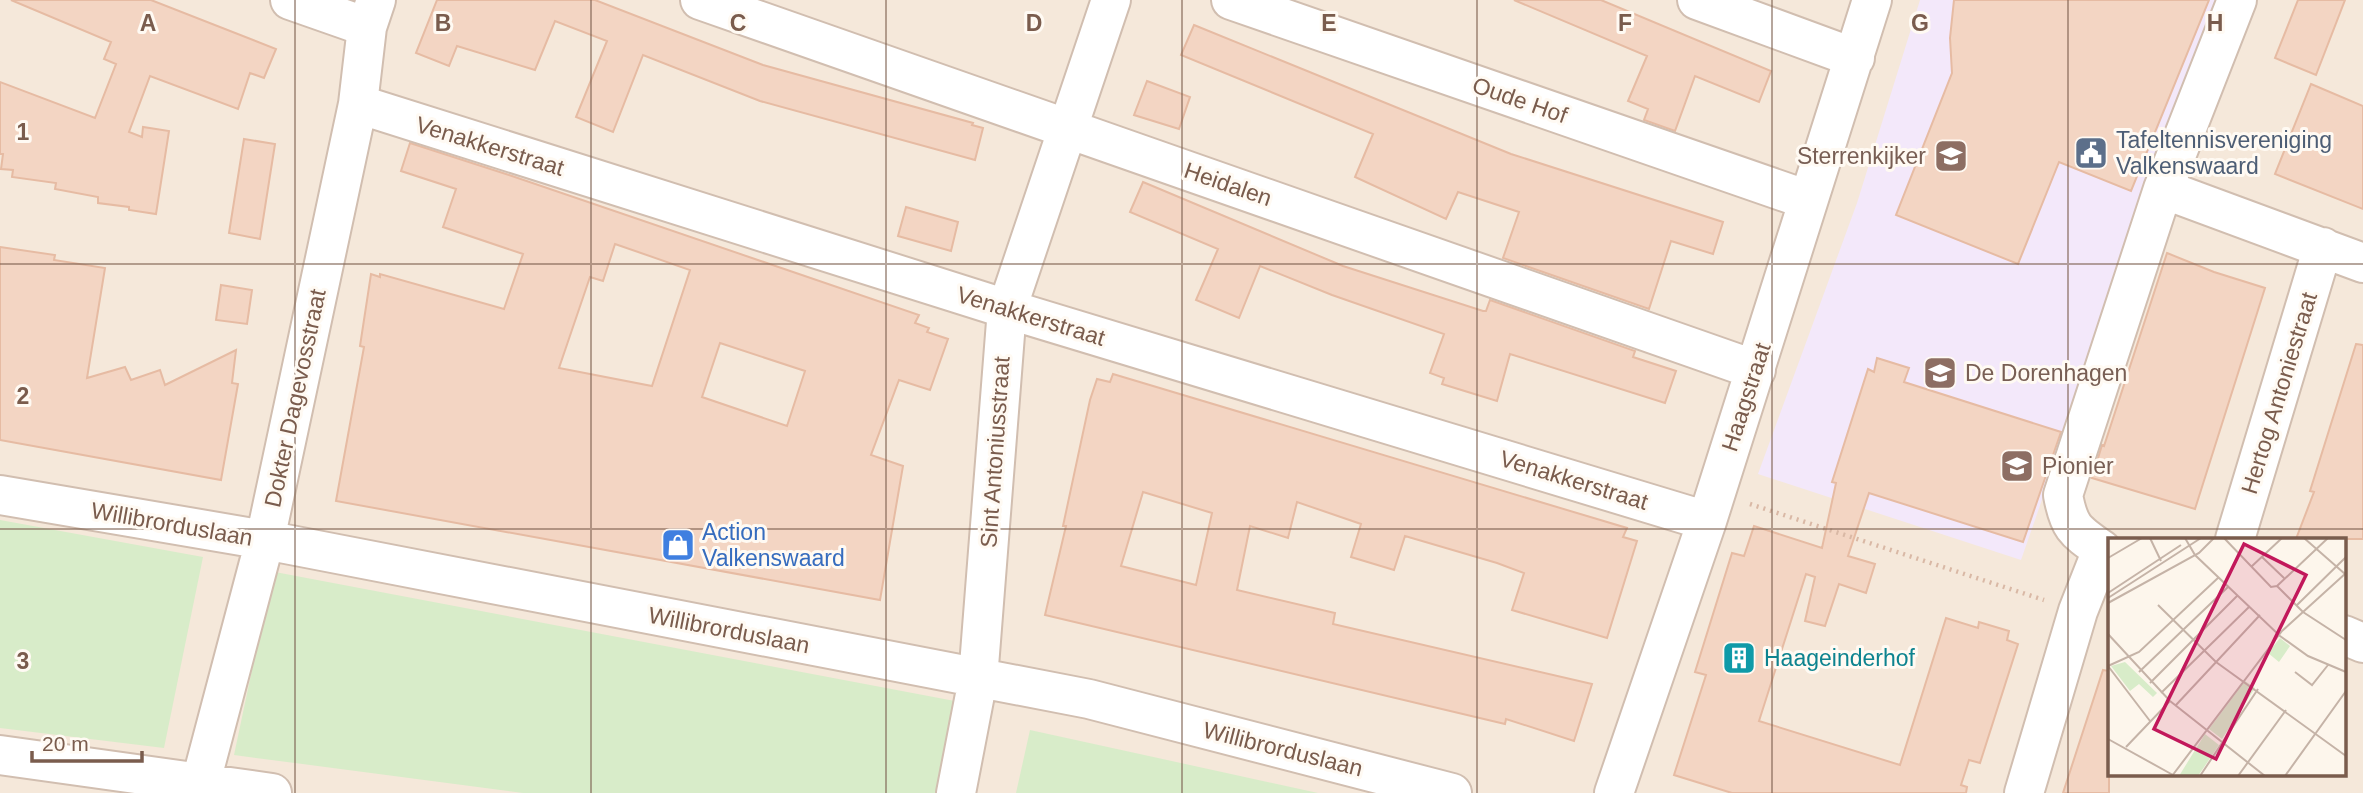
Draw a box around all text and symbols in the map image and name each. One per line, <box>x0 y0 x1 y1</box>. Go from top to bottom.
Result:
text: A <box>140 10 156 36</box>
text: B <box>435 10 451 36</box>
text: C <box>730 10 746 36</box>
text: D <box>1026 10 1042 36</box>
text: E <box>1321 10 1337 36</box>
text: F <box>1618 10 1632 36</box>
text: G <box>1911 10 1929 36</box>
text: H <box>2207 10 2223 36</box>
street label: Oude Hof <box>1469 72 1571 129</box>
street label: Venakkerstraat <box>413 111 568 181</box>
text: 1 <box>17 119 30 145</box>
place label: Tafeltennisvereniging Valkenswaard <box>2116 127 2332 179</box>
public building icon: Tafeltennisvereniging Valkenswaard <box>2072 134 2110 172</box>
school or university icon: Sterrenkijker <box>1932 137 1970 175</box>
place label: Sterrenkijker <box>1797 143 1926 169</box>
street label: Heidalen <box>1181 157 1275 211</box>
street label: Venakkerstraat <box>954 281 1109 351</box>
street label: Dokter Dagevosstraat <box>259 286 331 509</box>
street label: Hertog Antoniestraat <box>2236 288 2322 497</box>
street label: Haagstraat <box>1716 339 1776 455</box>
school or university icon: De Dorenhagen <box>1921 354 1959 392</box>
street label: Sint Antoniusstraat <box>975 355 1015 549</box>
place label: De Dorenhagen <box>1965 360 2127 386</box>
text: 2 <box>17 383 29 409</box>
street label: Venakkerstraat <box>1497 445 1652 515</box>
school or university icon: Pionier <box>1998 447 2036 485</box>
place label: Pionier <box>2042 453 2114 479</box>
street label: Willibrorduslaan <box>89 497 255 551</box>
place label: Action Valkenswaard <box>702 519 845 571</box>
shop icon: Action Valkenswaard <box>659 526 697 564</box>
inset map <box>2108 538 2346 776</box>
street label: Willibrorduslaan <box>646 602 812 658</box>
building icon: Haageinderhof <box>1720 639 1758 677</box>
place label: Haageinderhof <box>1764 645 1916 671</box>
text: 3 <box>17 648 29 674</box>
street label: Willibrorduslaan <box>1200 717 1366 781</box>
scale bar <box>32 720 142 764</box>
text: 20 m <box>42 732 89 755</box>

